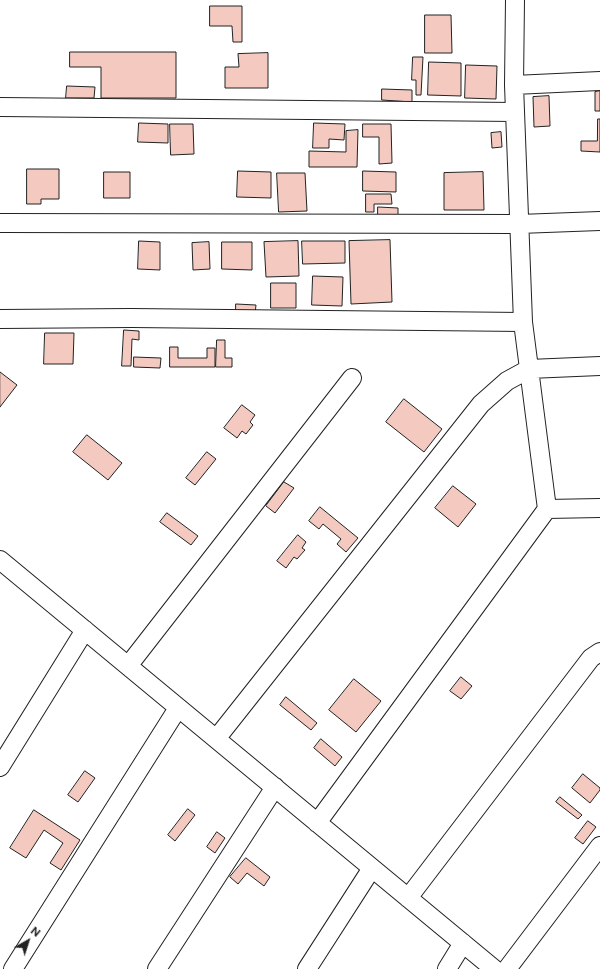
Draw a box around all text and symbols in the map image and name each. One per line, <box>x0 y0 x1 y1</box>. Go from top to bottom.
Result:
north arrow <box>8 921 48 961</box>
text: N <box>28 924 43 939</box>

